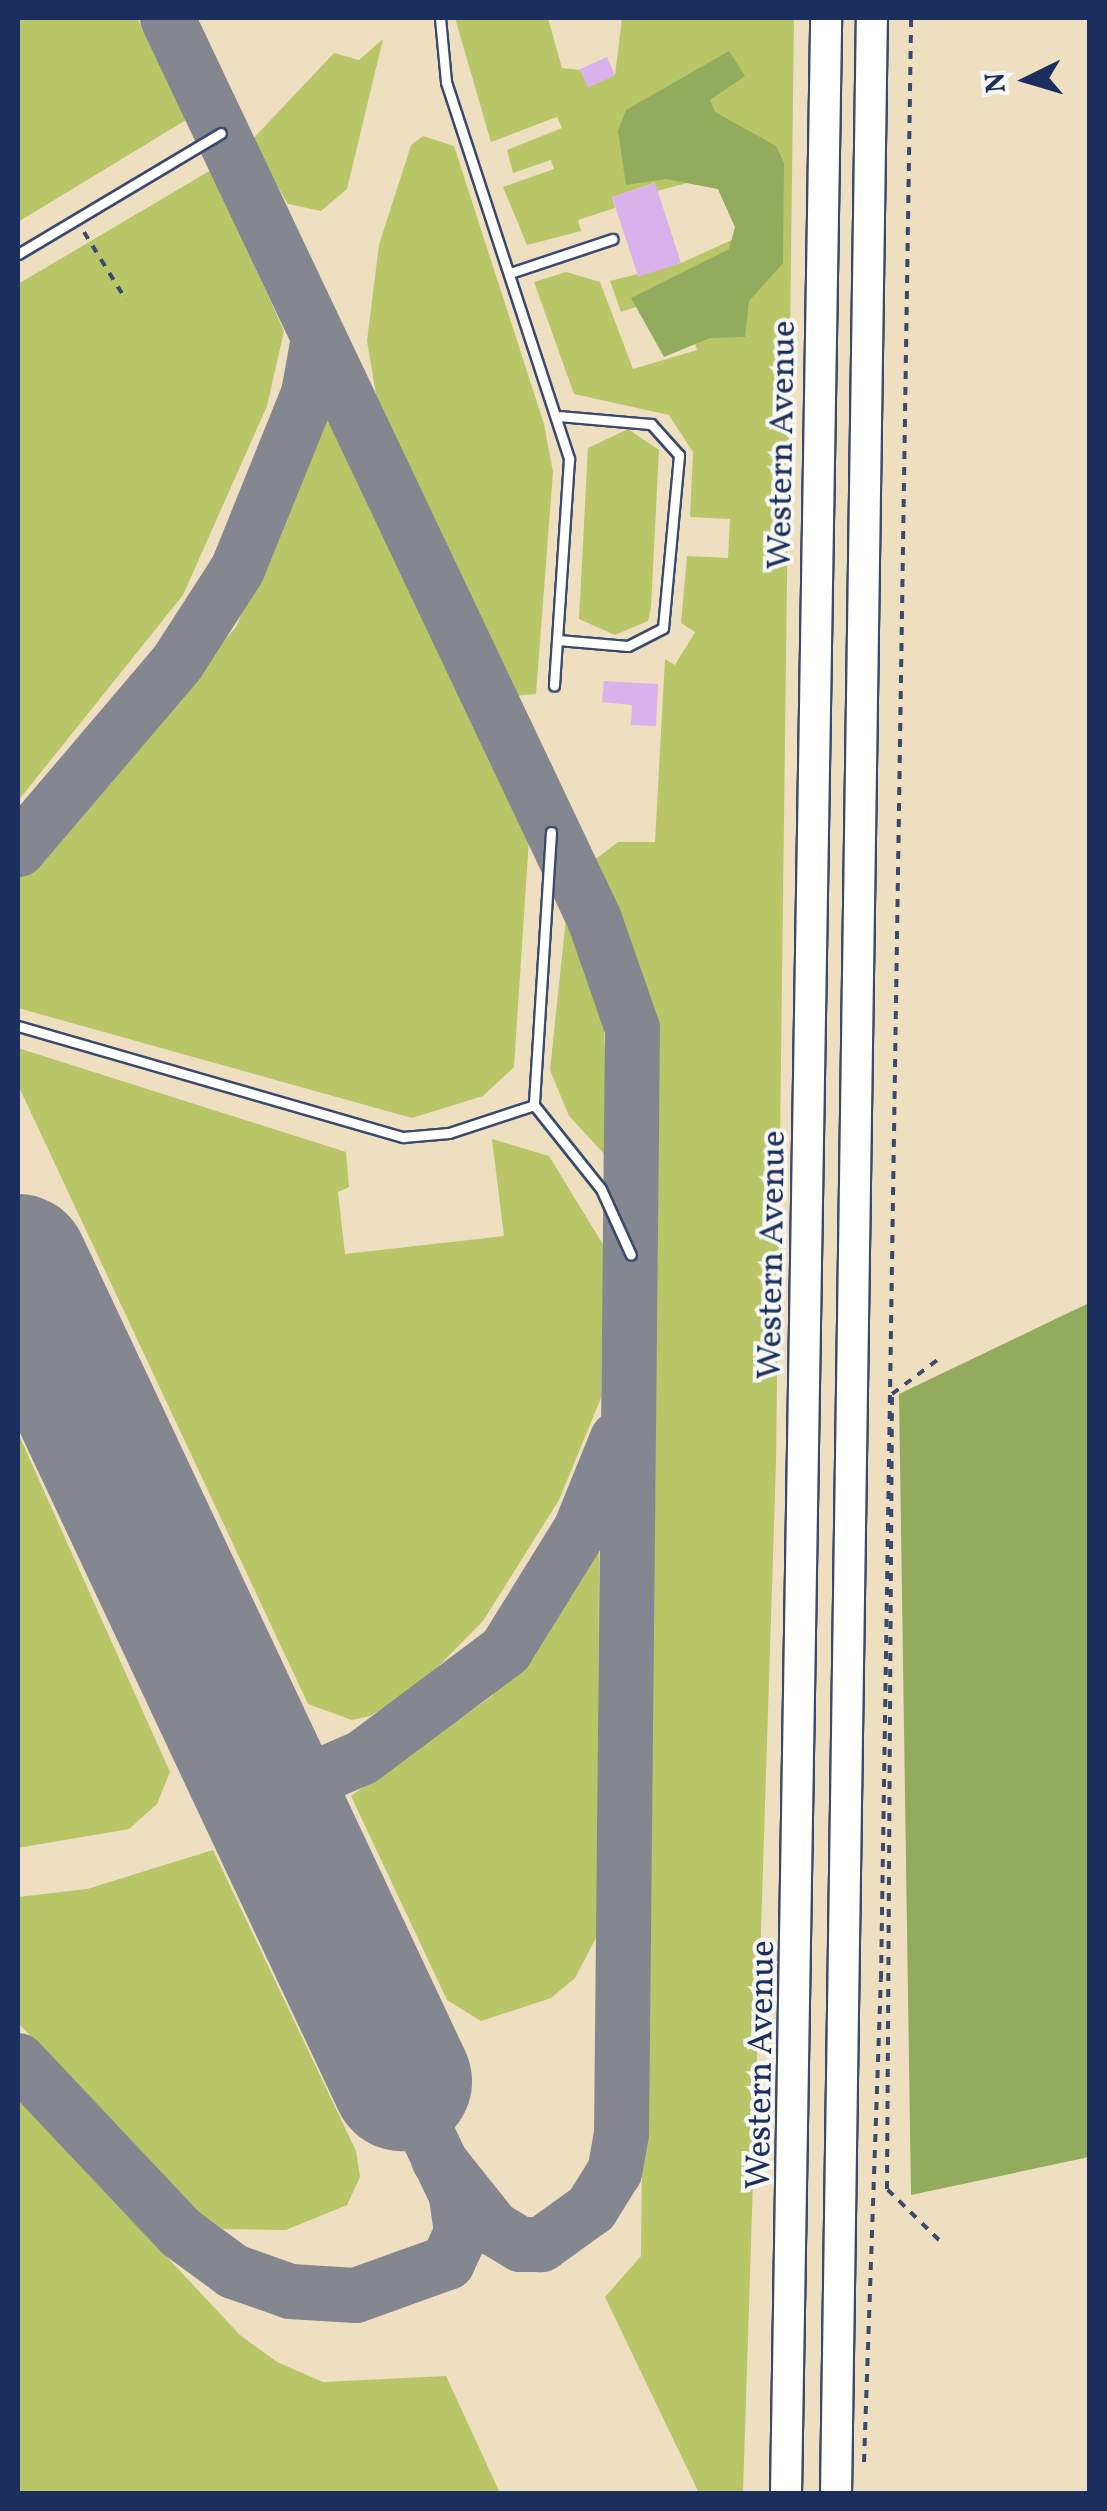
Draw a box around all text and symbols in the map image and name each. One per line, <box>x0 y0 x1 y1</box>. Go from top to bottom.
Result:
north arrow <box>977 30 1077 130</box>
text: N <box>976 71 1017 94</box>
street label: Western Avenue <box>760 320 806 570</box>
street label: Western Avenue <box>750 1130 796 1380</box>
street label: Western Avenue <box>739 1940 785 2190</box>

